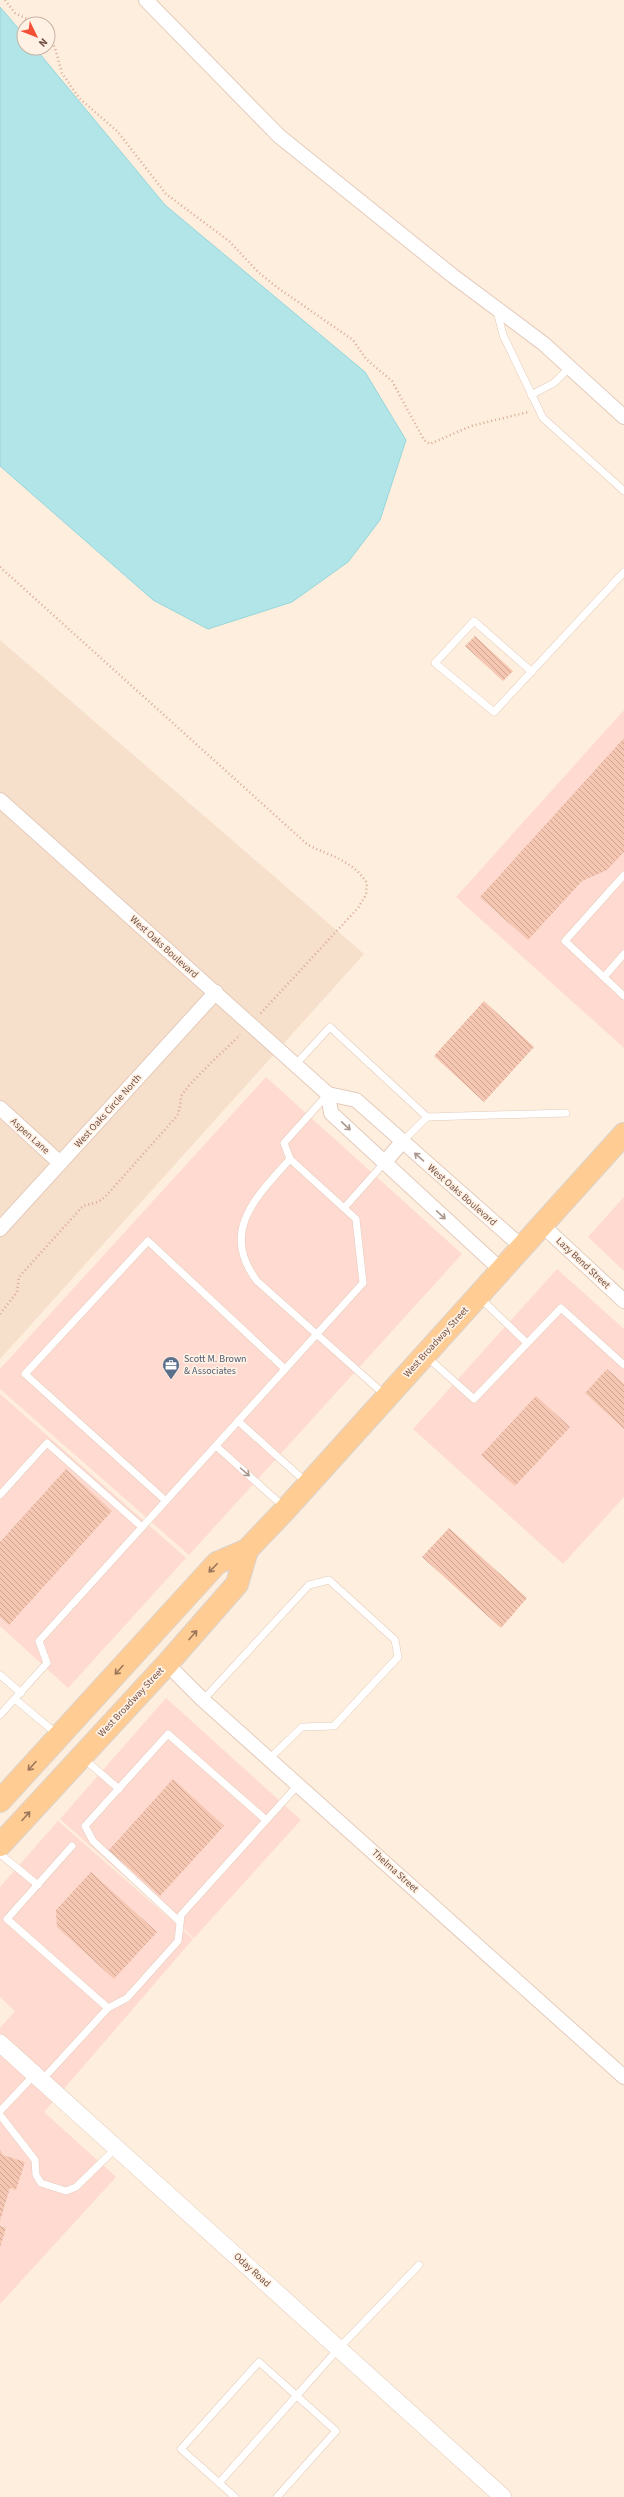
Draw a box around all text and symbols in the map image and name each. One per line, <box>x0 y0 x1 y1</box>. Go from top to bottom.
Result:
north arrow <box>16 16 56 56</box>
text: N <box>35 35 51 50</box>
street label: West Oaks Boulevard <box>127 912 201 982</box>
street label: West Oaks Circle North <box>71 1071 145 1151</box>
street label: Aspen Lane <box>7 1115 53 1157</box>
one-way arrow <box>341 1122 351 1131</box>
one-way arrow <box>413 1152 424 1161</box>
street label: West Oaks Boulevard <box>424 1161 500 1229</box>
one-way arrow <box>436 1210 446 1220</box>
street label: Lazy Bend Street <box>553 1234 614 1292</box>
street label: West Broadway Street <box>400 1303 472 1381</box>
place label: Scott M. Brown & Associates <box>184 1352 247 1378</box>
office icon: Scott M. Brown & Associates <box>161 1355 181 1380</box>
one-way arrow <box>240 1467 250 1476</box>
one-way arrow <box>208 1563 218 1573</box>
one-way arrow <box>188 1630 197 1640</box>
street label: West Broadway Street <box>95 1663 168 1740</box>
one-way arrow <box>115 1665 124 1675</box>
one-way arrow <box>27 1761 36 1771</box>
one-way arrow <box>21 1812 30 1822</box>
street label: Thelma Street <box>369 1846 422 1896</box>
street label: Oday Road <box>230 2250 274 2290</box>

